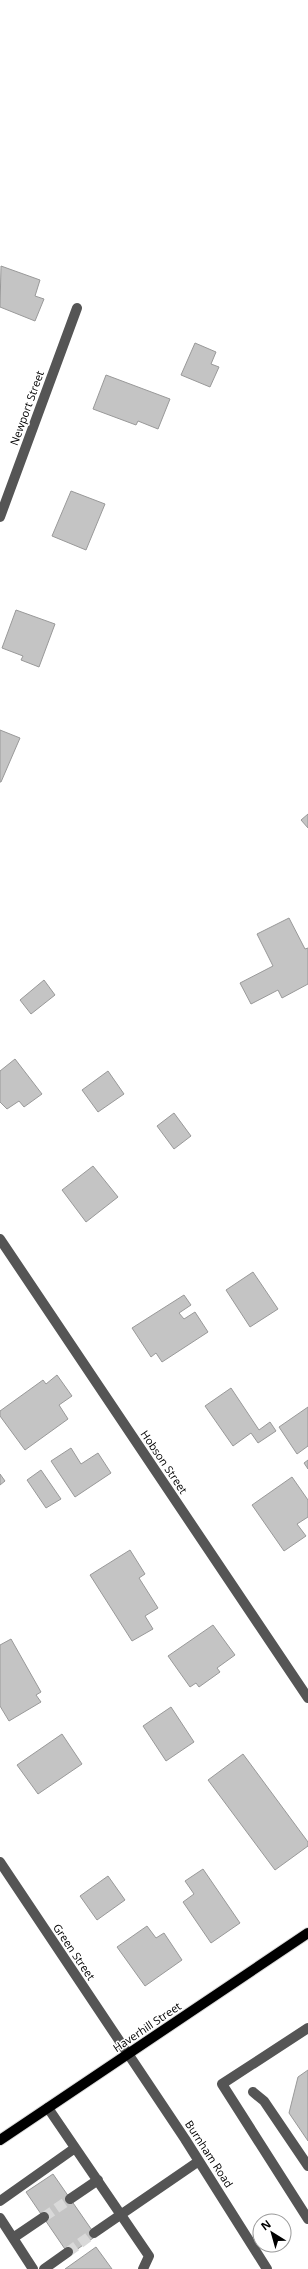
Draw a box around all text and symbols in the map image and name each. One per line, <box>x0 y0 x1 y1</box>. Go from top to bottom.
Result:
street label: Newport Street <box>6 368 47 447</box>
street label: Hobson Street <box>138 1427 191 1497</box>
street label: Green Street <box>50 1921 99 1983</box>
street label: Haverhill Street <box>110 1998 184 2055</box>
street label: Burnham Road <box>182 2117 237 2190</box>
north arrow <box>252 2213 292 2253</box>
text: N <box>258 2216 274 2233</box>

